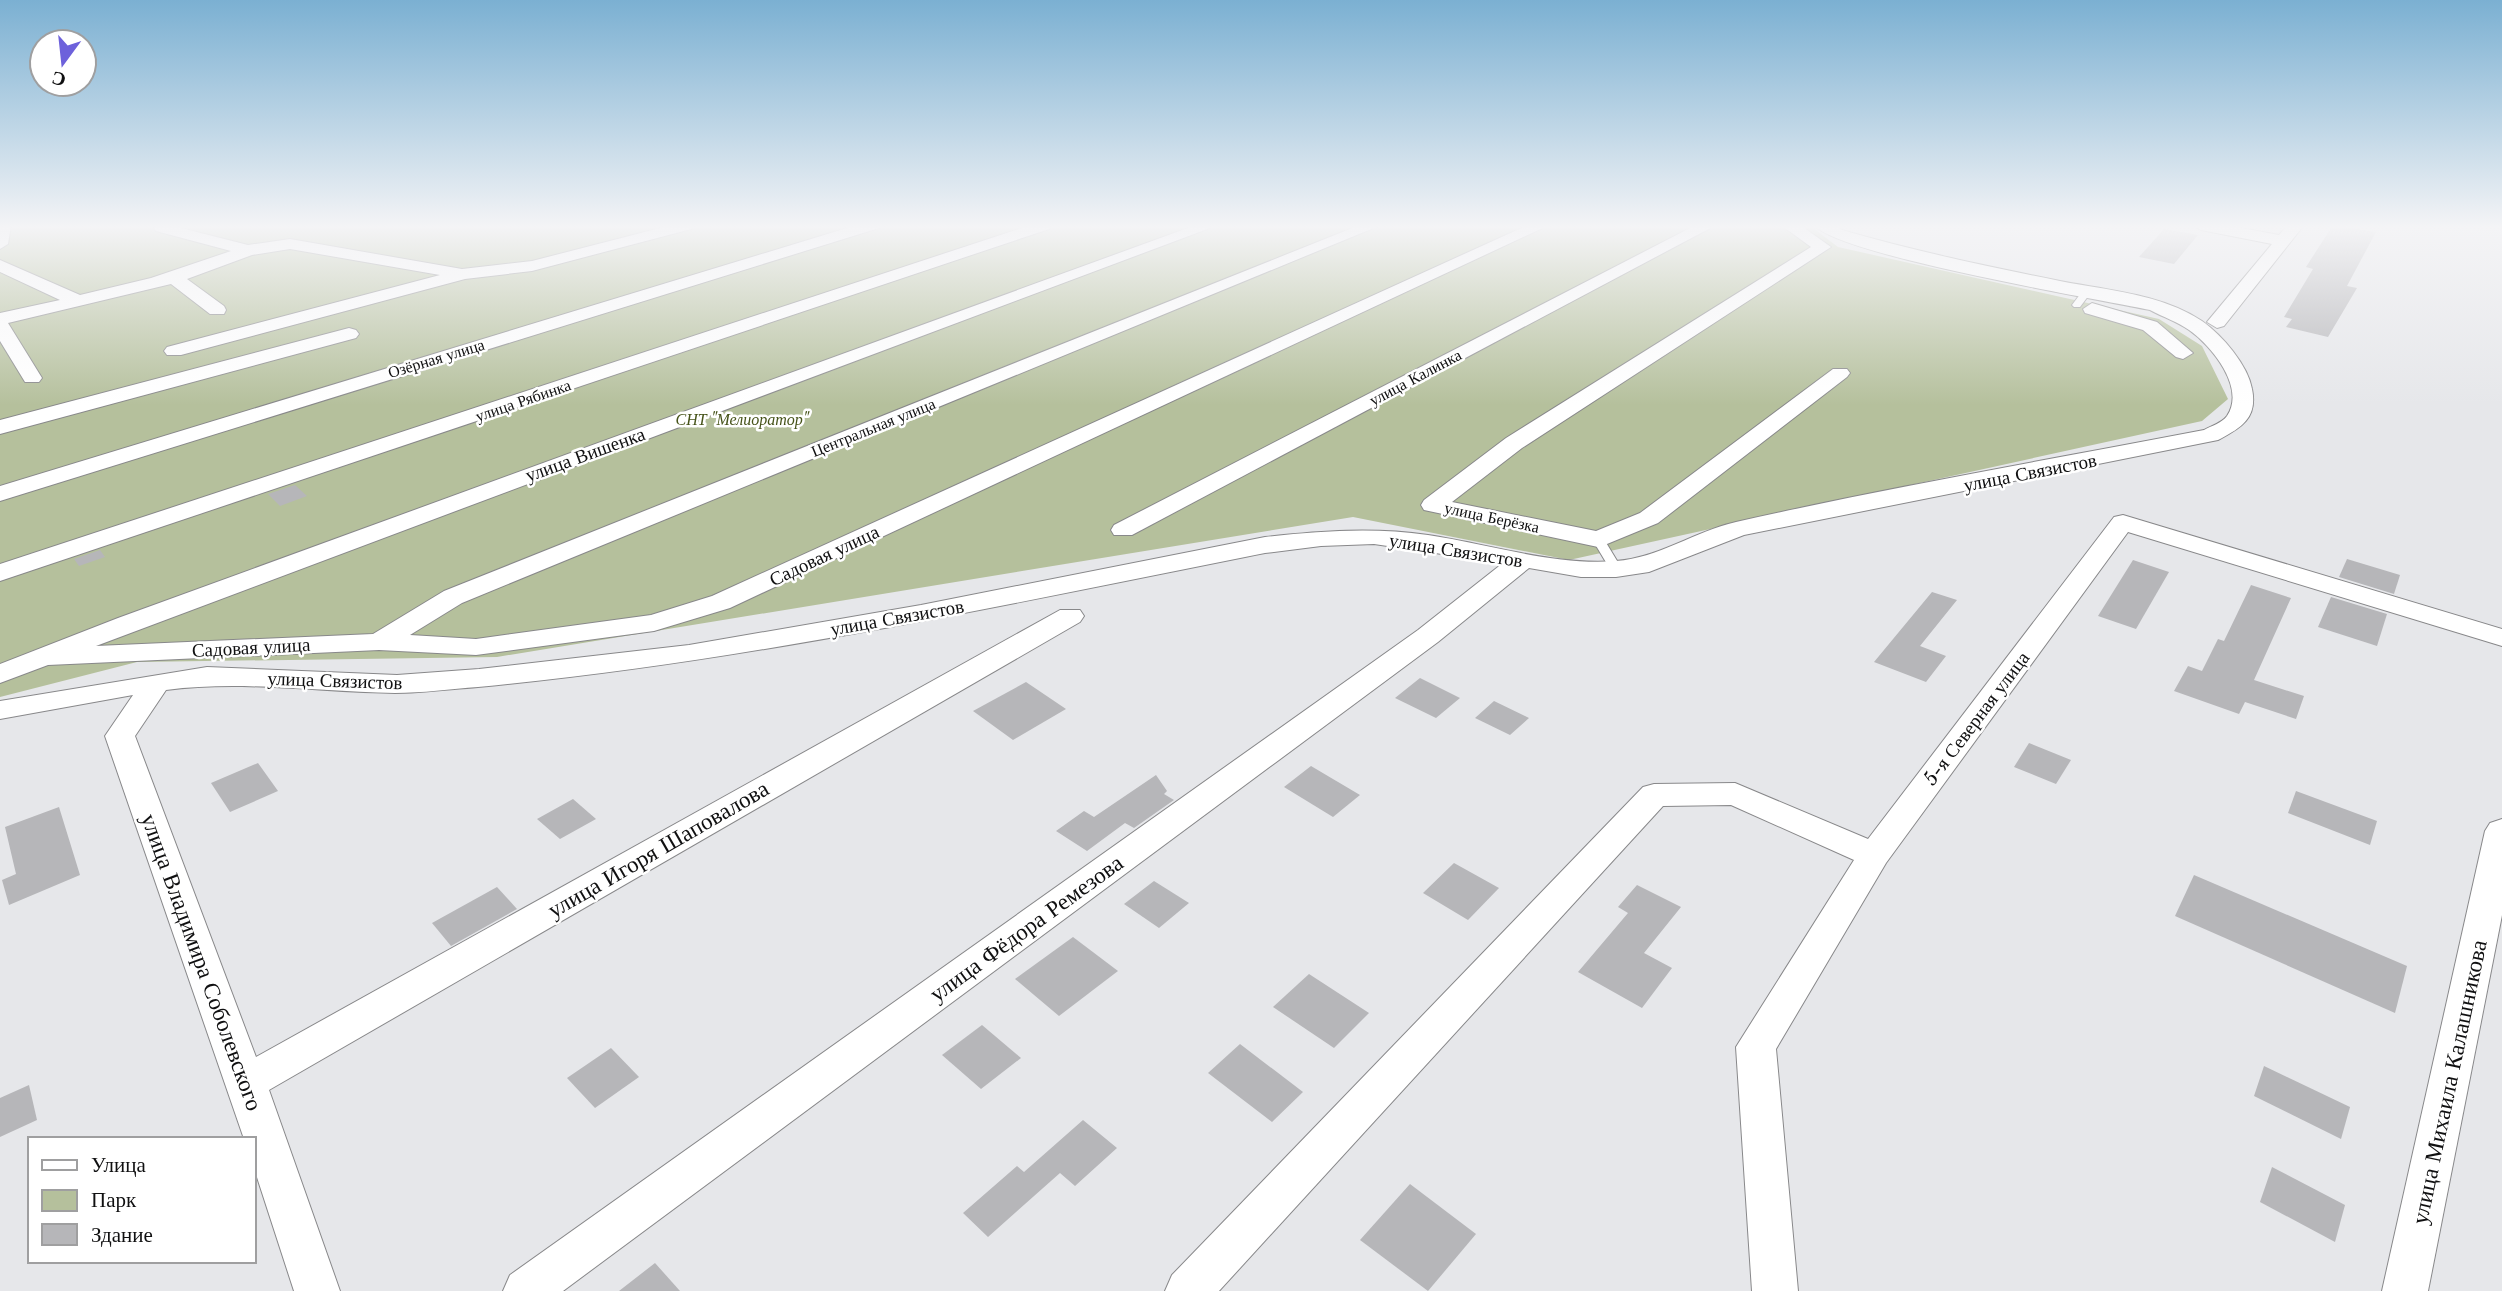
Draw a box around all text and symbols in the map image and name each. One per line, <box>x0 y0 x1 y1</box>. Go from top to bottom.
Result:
north arrow <box>28 28 98 98</box>
text: С <box>49 66 68 92</box>
street label: Озёрная улица <box>385 334 487 382</box>
street label: улица Калинка <box>1365 344 1465 410</box>
street label: улица Рябинка <box>473 374 573 426</box>
street label: Центральная улица <box>808 393 938 461</box>
park label: СНТ "Мелиоратор" <box>675 409 810 429</box>
street label: улица Вишенка <box>522 422 649 487</box>
street label: улица Связистов <box>1962 448 2099 497</box>
street label: улица Берёзка <box>1443 497 1541 537</box>
street label: Садовая улица <box>766 520 883 591</box>
street label: улица Связистов <box>1387 529 1524 572</box>
street label: улица Связистов <box>829 594 966 641</box>
street label: Садовая улица <box>191 633 311 662</box>
street label: 5-я Северная улица <box>1919 646 2035 790</box>
street label: улица Связистов <box>267 667 403 694</box>
street label: улица Игоря Шаповалова <box>542 774 774 924</box>
street label: улица Владимира Соболевского <box>135 810 269 1114</box>
street label: улица Фёдора Ремезова <box>924 848 1128 1008</box>
street label: улица Михаила Калашникова <box>2405 937 2493 1227</box>
legend <box>28 1137 256 1263</box>
text: Улица <box>91 1152 146 1178</box>
text: Парк <box>91 1187 137 1213</box>
text: Здание <box>91 1222 153 1248</box>

